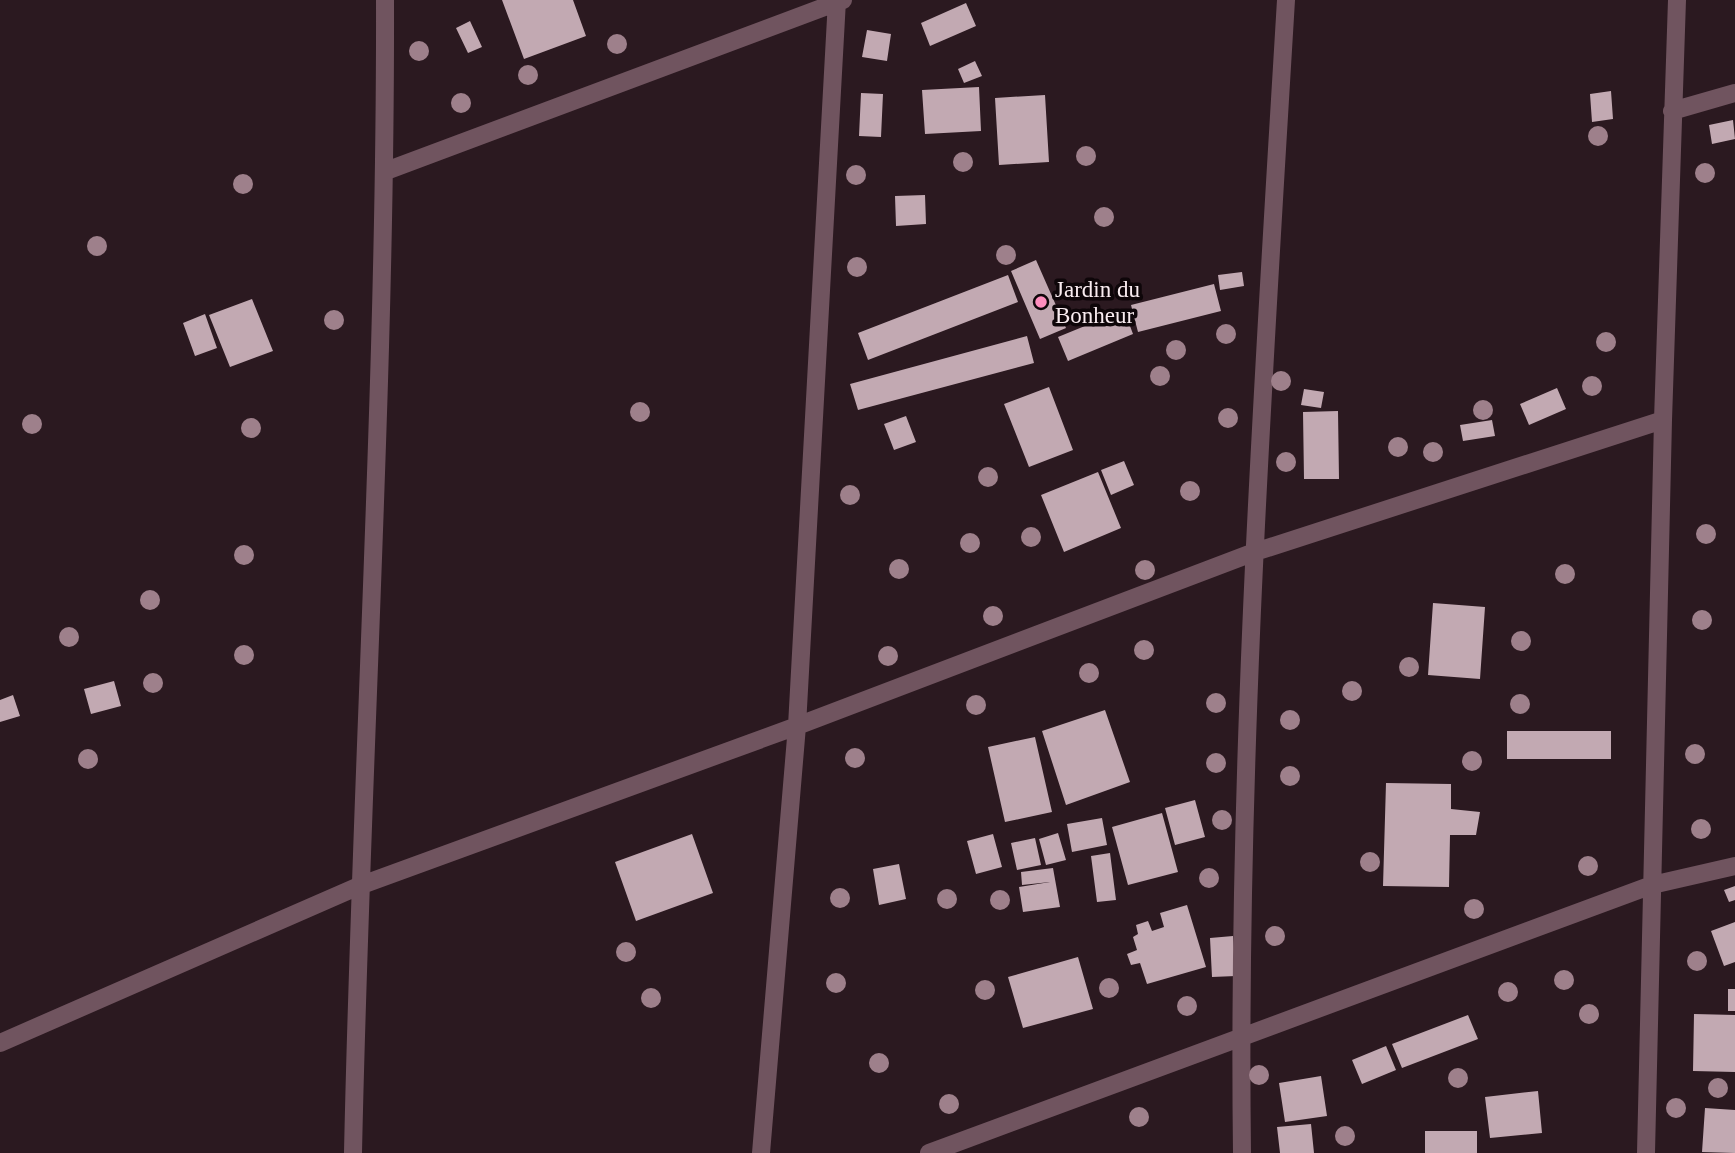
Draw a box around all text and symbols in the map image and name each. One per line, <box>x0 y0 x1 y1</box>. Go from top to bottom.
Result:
place label: Jardin du Bonheur <box>1055 277 1140 328</box>
marker: Jardin du Bonheur <box>1033 294 1049 310</box>

